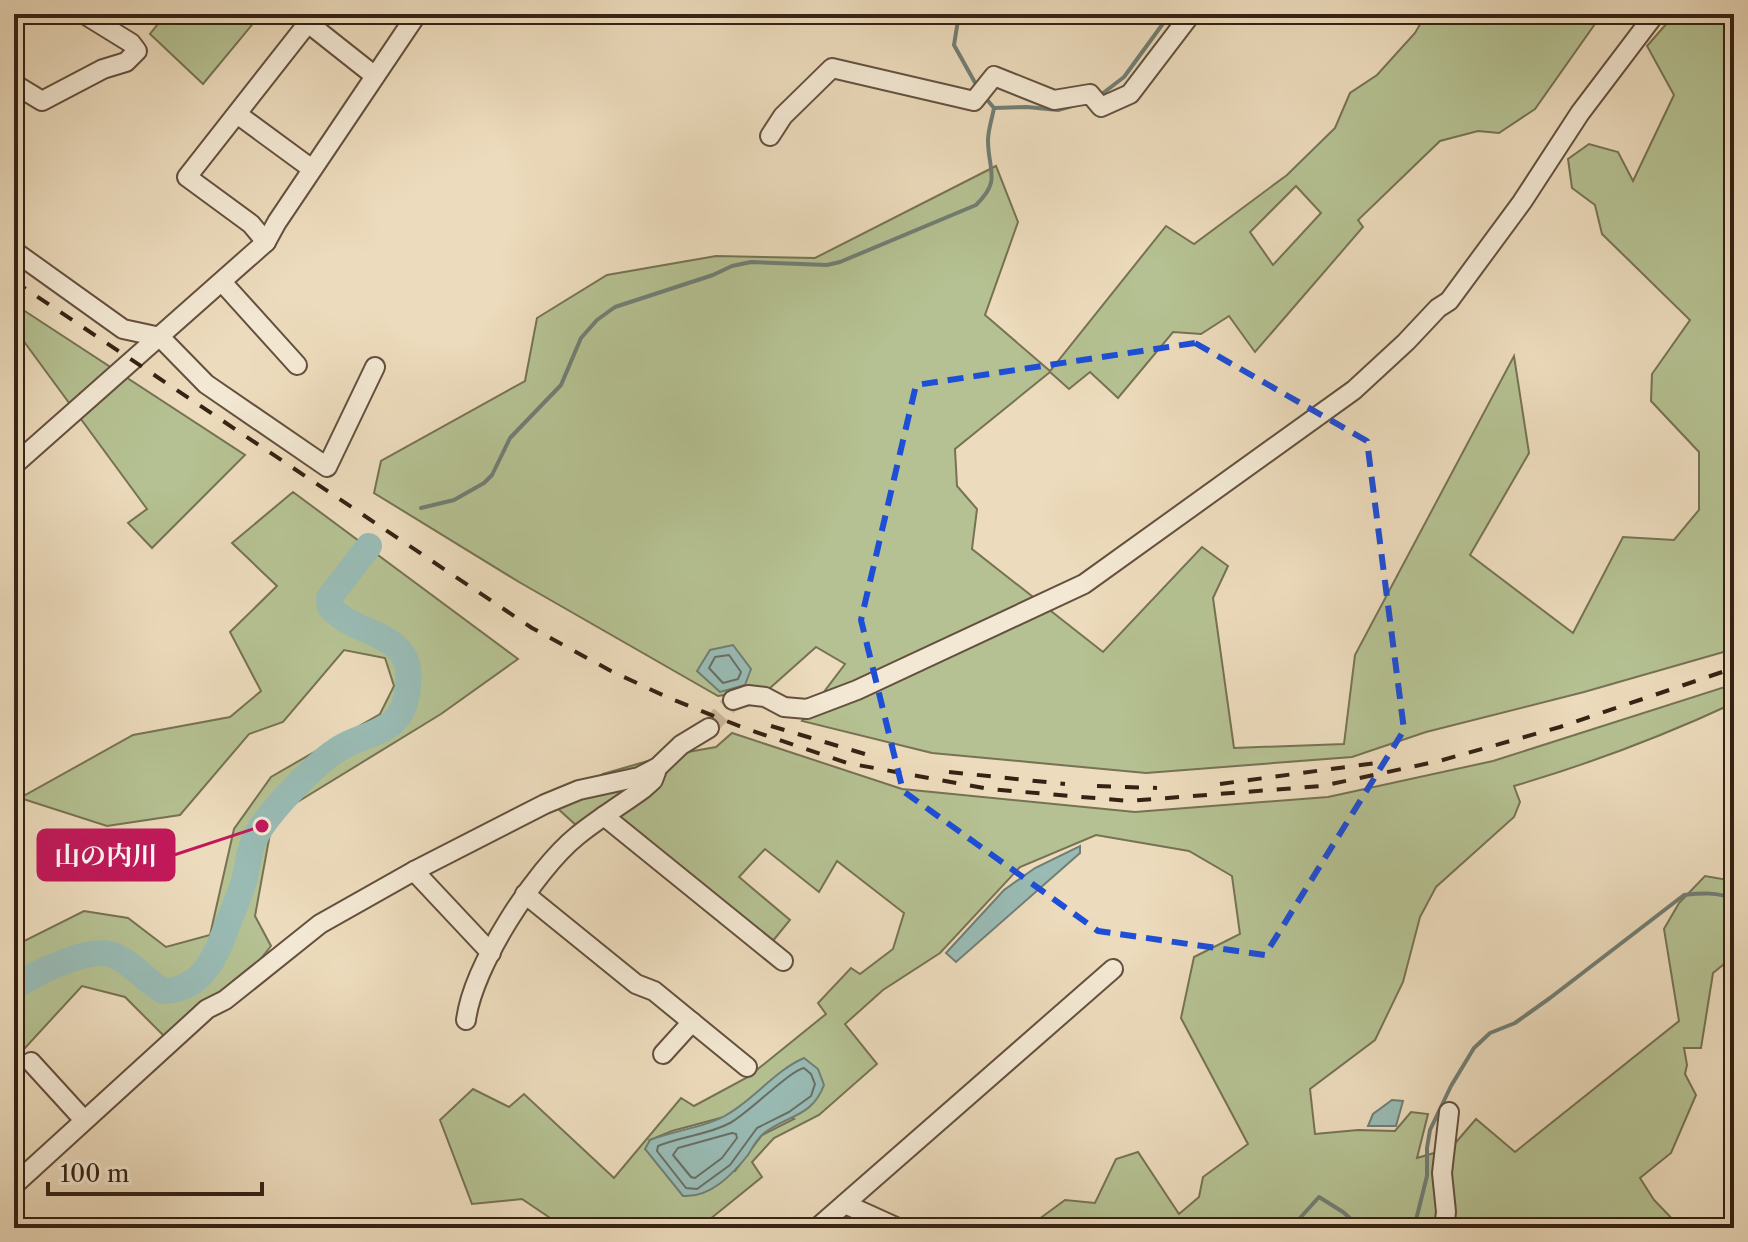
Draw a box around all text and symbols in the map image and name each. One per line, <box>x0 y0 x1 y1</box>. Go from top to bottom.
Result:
callout: 山の内川 <box>38 830 174 880</box>
text: 山の内川 <box>54 840 158 872</box>
scale bar <box>48 1146 262 1196</box>
text: 100 m <box>60 1159 129 1188</box>

